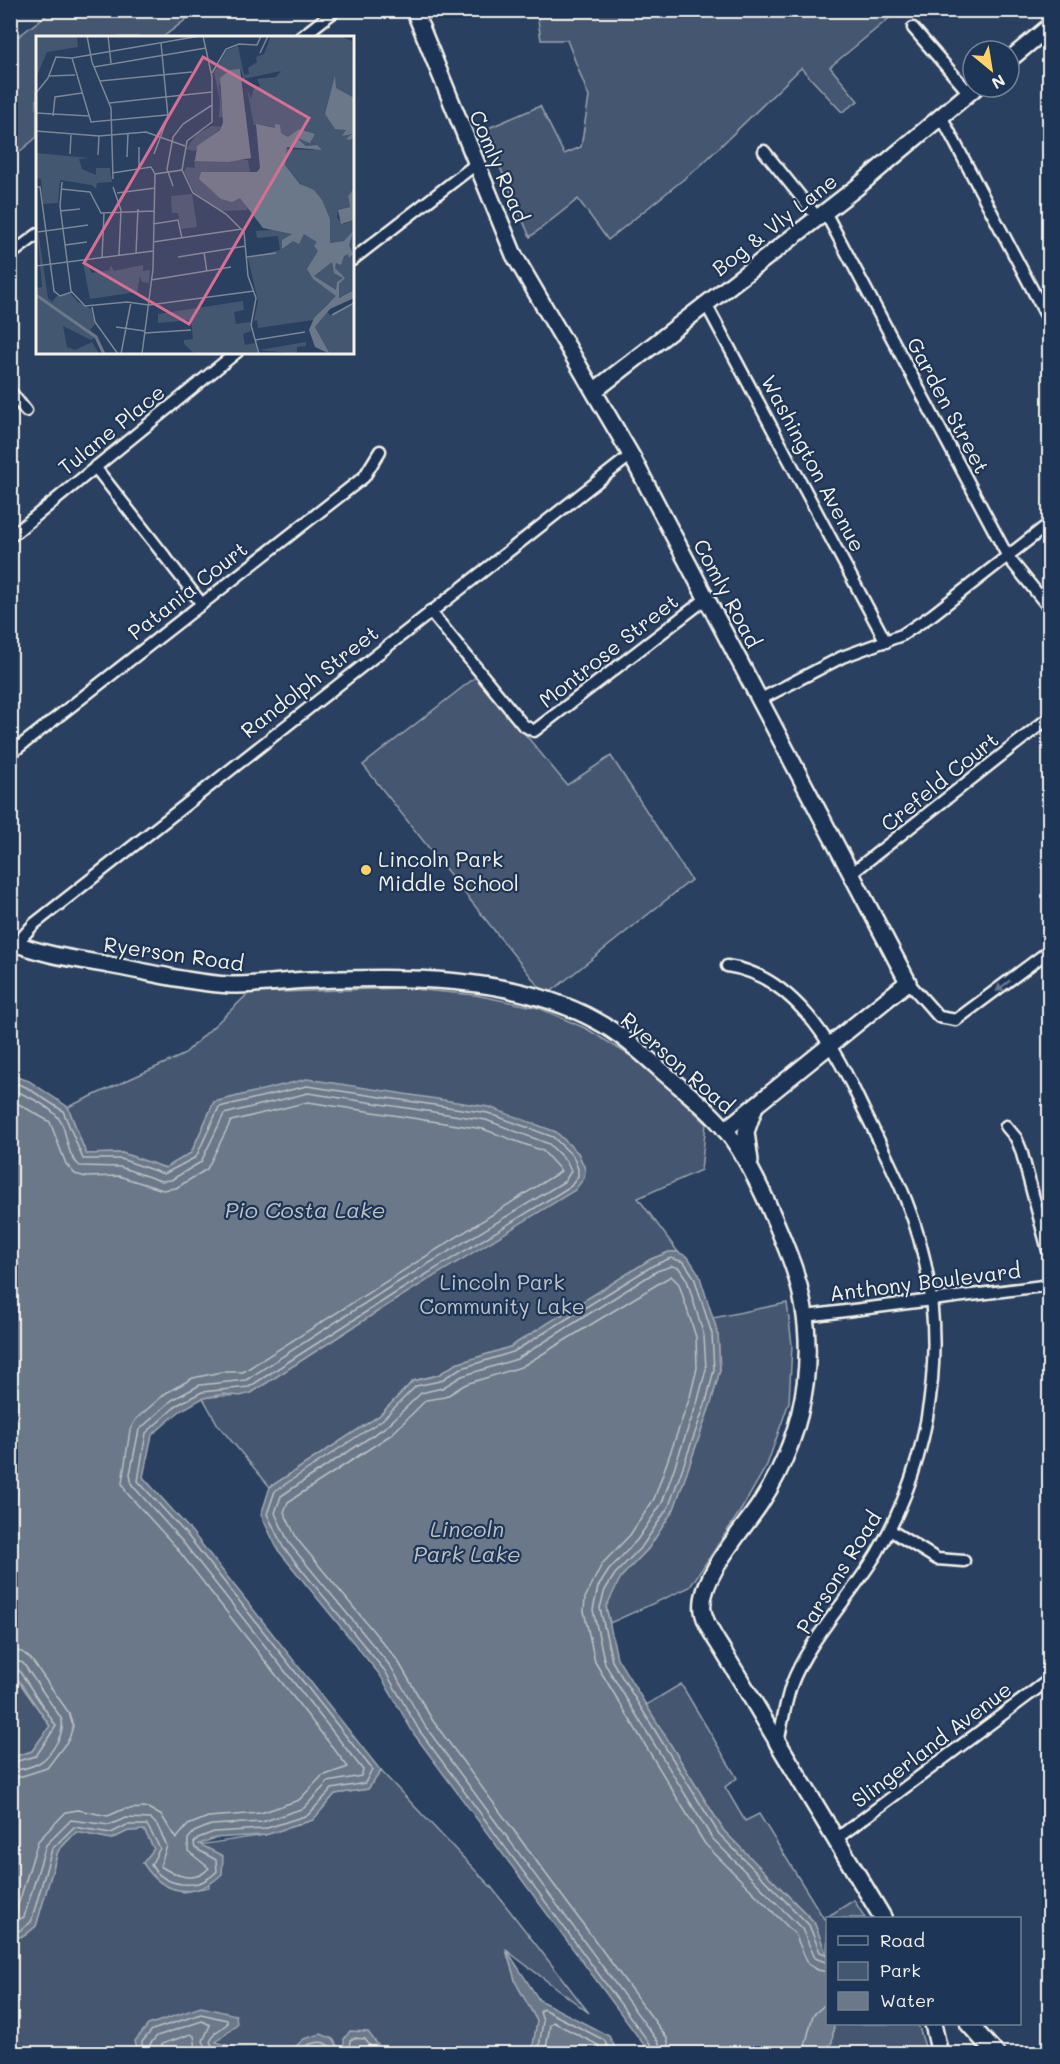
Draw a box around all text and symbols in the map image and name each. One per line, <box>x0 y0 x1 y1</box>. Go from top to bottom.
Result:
inset map <box>36 36 354 354</box>
north arrow <box>961 39 1021 99</box>
text: N <box>988 70 1009 95</box>
street label: Comly Road <box>464 106 536 226</box>
street label: Bog & Vly Lane <box>706 167 842 281</box>
street label: Garden Street <box>902 332 996 478</box>
street label: Washington Avenue <box>756 370 872 556</box>
street label: Tulane Place <box>52 378 170 480</box>
street label: Comly Road <box>688 534 768 652</box>
street label: Patania Court <box>122 535 252 645</box>
street label: Montrose Street <box>533 587 683 713</box>
street label: Randolph Street <box>235 619 383 743</box>
street label: Crefeld Court <box>875 725 1003 837</box>
place label: Lincoln Park Middle School <box>378 845 519 896</box>
marker: Lincoln Park Middle School <box>359 863 373 877</box>
street label: Ryerson Road <box>102 930 246 976</box>
one-way arrow <box>996 979 1011 991</box>
street label: Ryerson Road <box>616 1005 740 1119</box>
water label: Pio Costa Lake <box>225 1195 385 1224</box>
street label: Anthony Boulevard <box>828 1256 1022 1306</box>
park label: Lincoln Park Community Lake <box>419 1268 585 1319</box>
street label: Parsons Road <box>789 1505 887 1639</box>
water label: Lincoln Park Lake <box>413 1514 521 1568</box>
street label: Slingerland Avenue <box>846 1675 1016 1813</box>
legend <box>826 1917 1021 2025</box>
text: Road <box>880 1928 925 1952</box>
text: Park <box>880 1958 921 1982</box>
text: Water <box>880 1988 935 2012</box>

